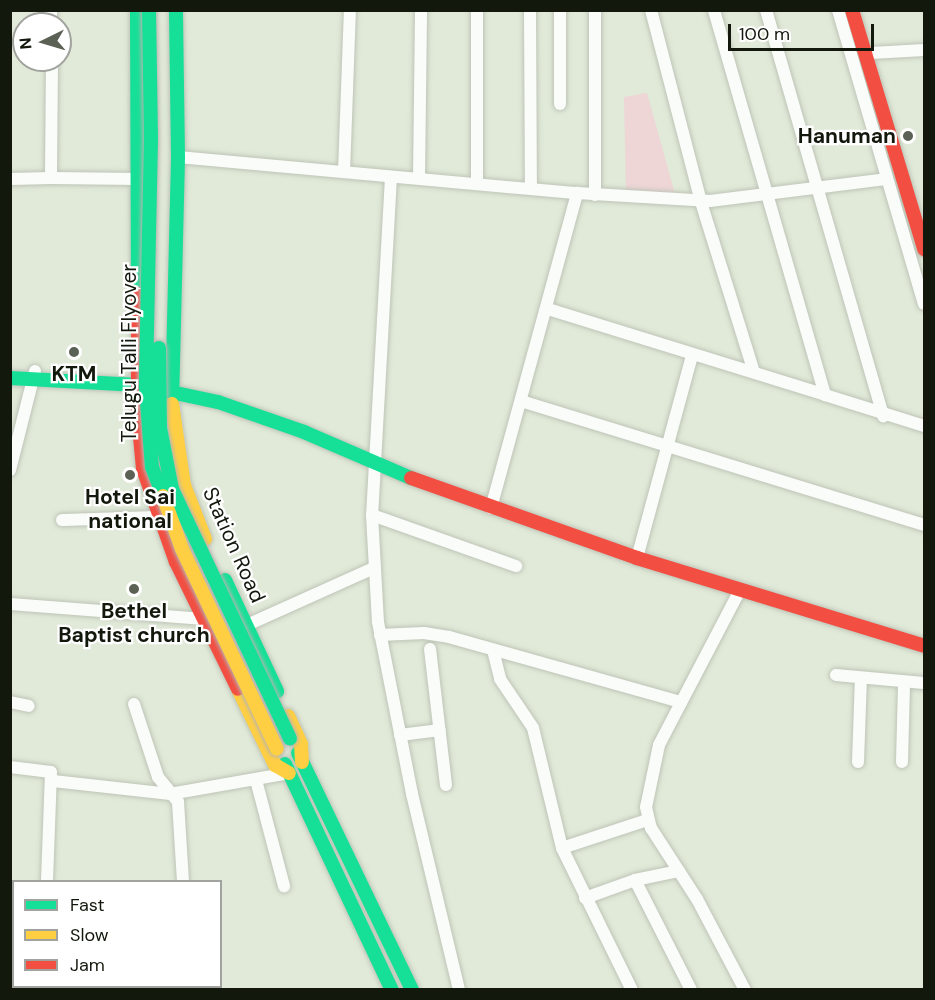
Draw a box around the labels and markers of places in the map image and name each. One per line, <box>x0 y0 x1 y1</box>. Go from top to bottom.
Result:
place label: Hanuman <box>798 123 896 149</box>
marker: Hanuman <box>901 129 915 143</box>
marker: KTM <box>67 345 81 359</box>
place label: KTM <box>52 361 96 387</box>
marker: Hotel Sai national <box>123 468 137 482</box>
place label: Hotel Sai national <box>85 484 175 534</box>
marker: Bethel Baptist church <box>127 582 141 596</box>
place label: Bethel Baptist church <box>58 598 210 648</box>

